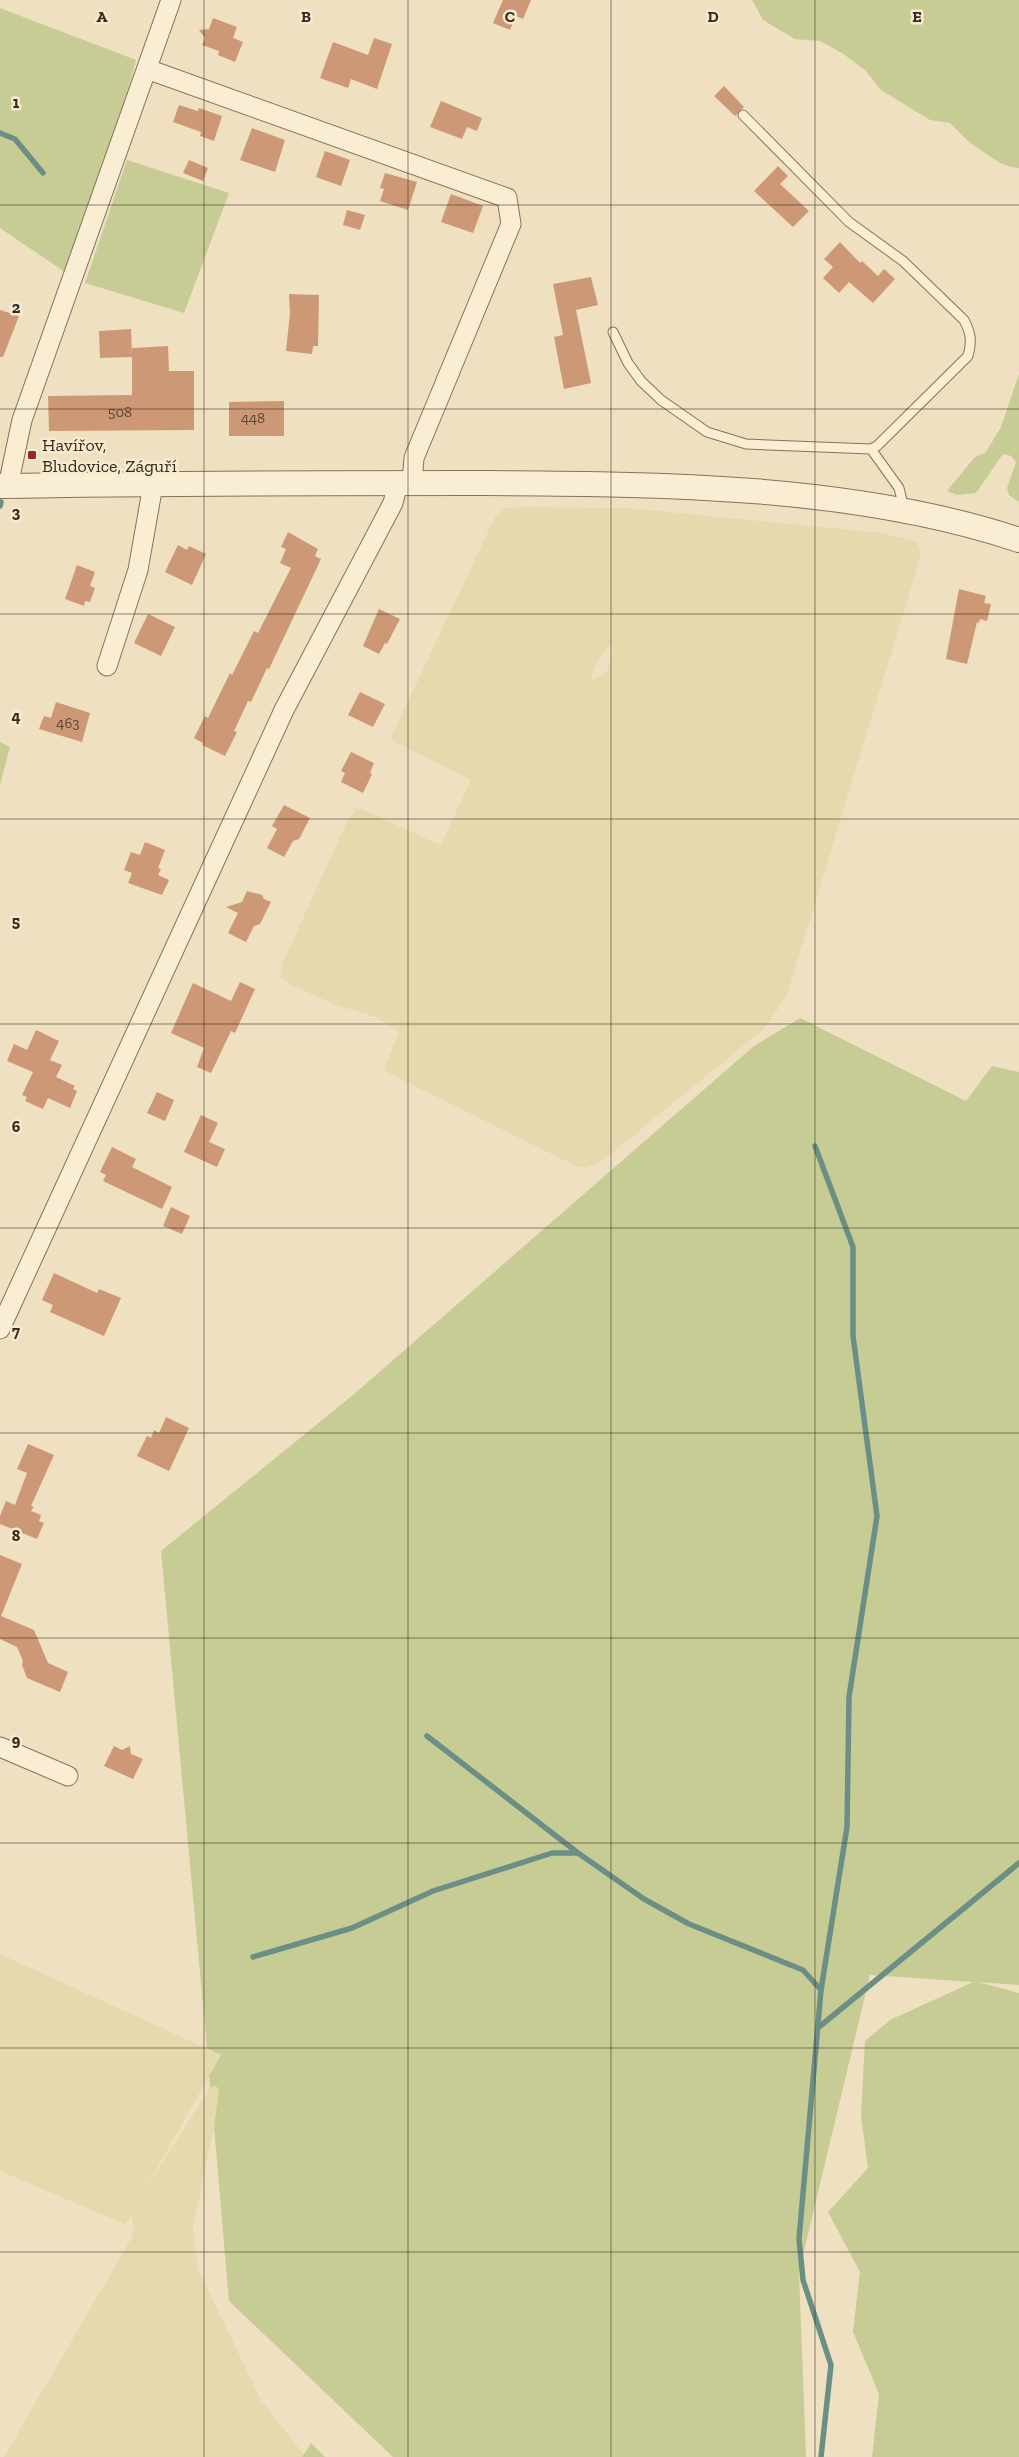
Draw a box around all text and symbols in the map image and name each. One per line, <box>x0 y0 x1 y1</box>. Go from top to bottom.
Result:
text: A <box>97 7 108 26</box>
text: B <box>301 7 311 26</box>
text: C <box>505 7 515 26</box>
text: D <box>707 7 719 26</box>
text: E <box>912 7 922 26</box>
text: 1 <box>13 93 20 112</box>
text: 2 <box>12 298 21 317</box>
house number: 508 <box>108 403 132 421</box>
house number: 448 <box>241 409 265 427</box>
place label: Havířov, Bludovice, Záguří <box>42 434 177 477</box>
marker: Havířov, Bludovice, Záguří <box>26 449 38 461</box>
text: 3 <box>12 503 21 522</box>
text: 4 <box>11 707 21 726</box>
house number: 463 <box>56 714 80 732</box>
text: 5 <box>12 912 20 931</box>
text: 6 <box>12 1117 21 1136</box>
text: 7 <box>12 1322 20 1341</box>
text: 8 <box>12 1526 21 1545</box>
text: 9 <box>12 1731 21 1750</box>

